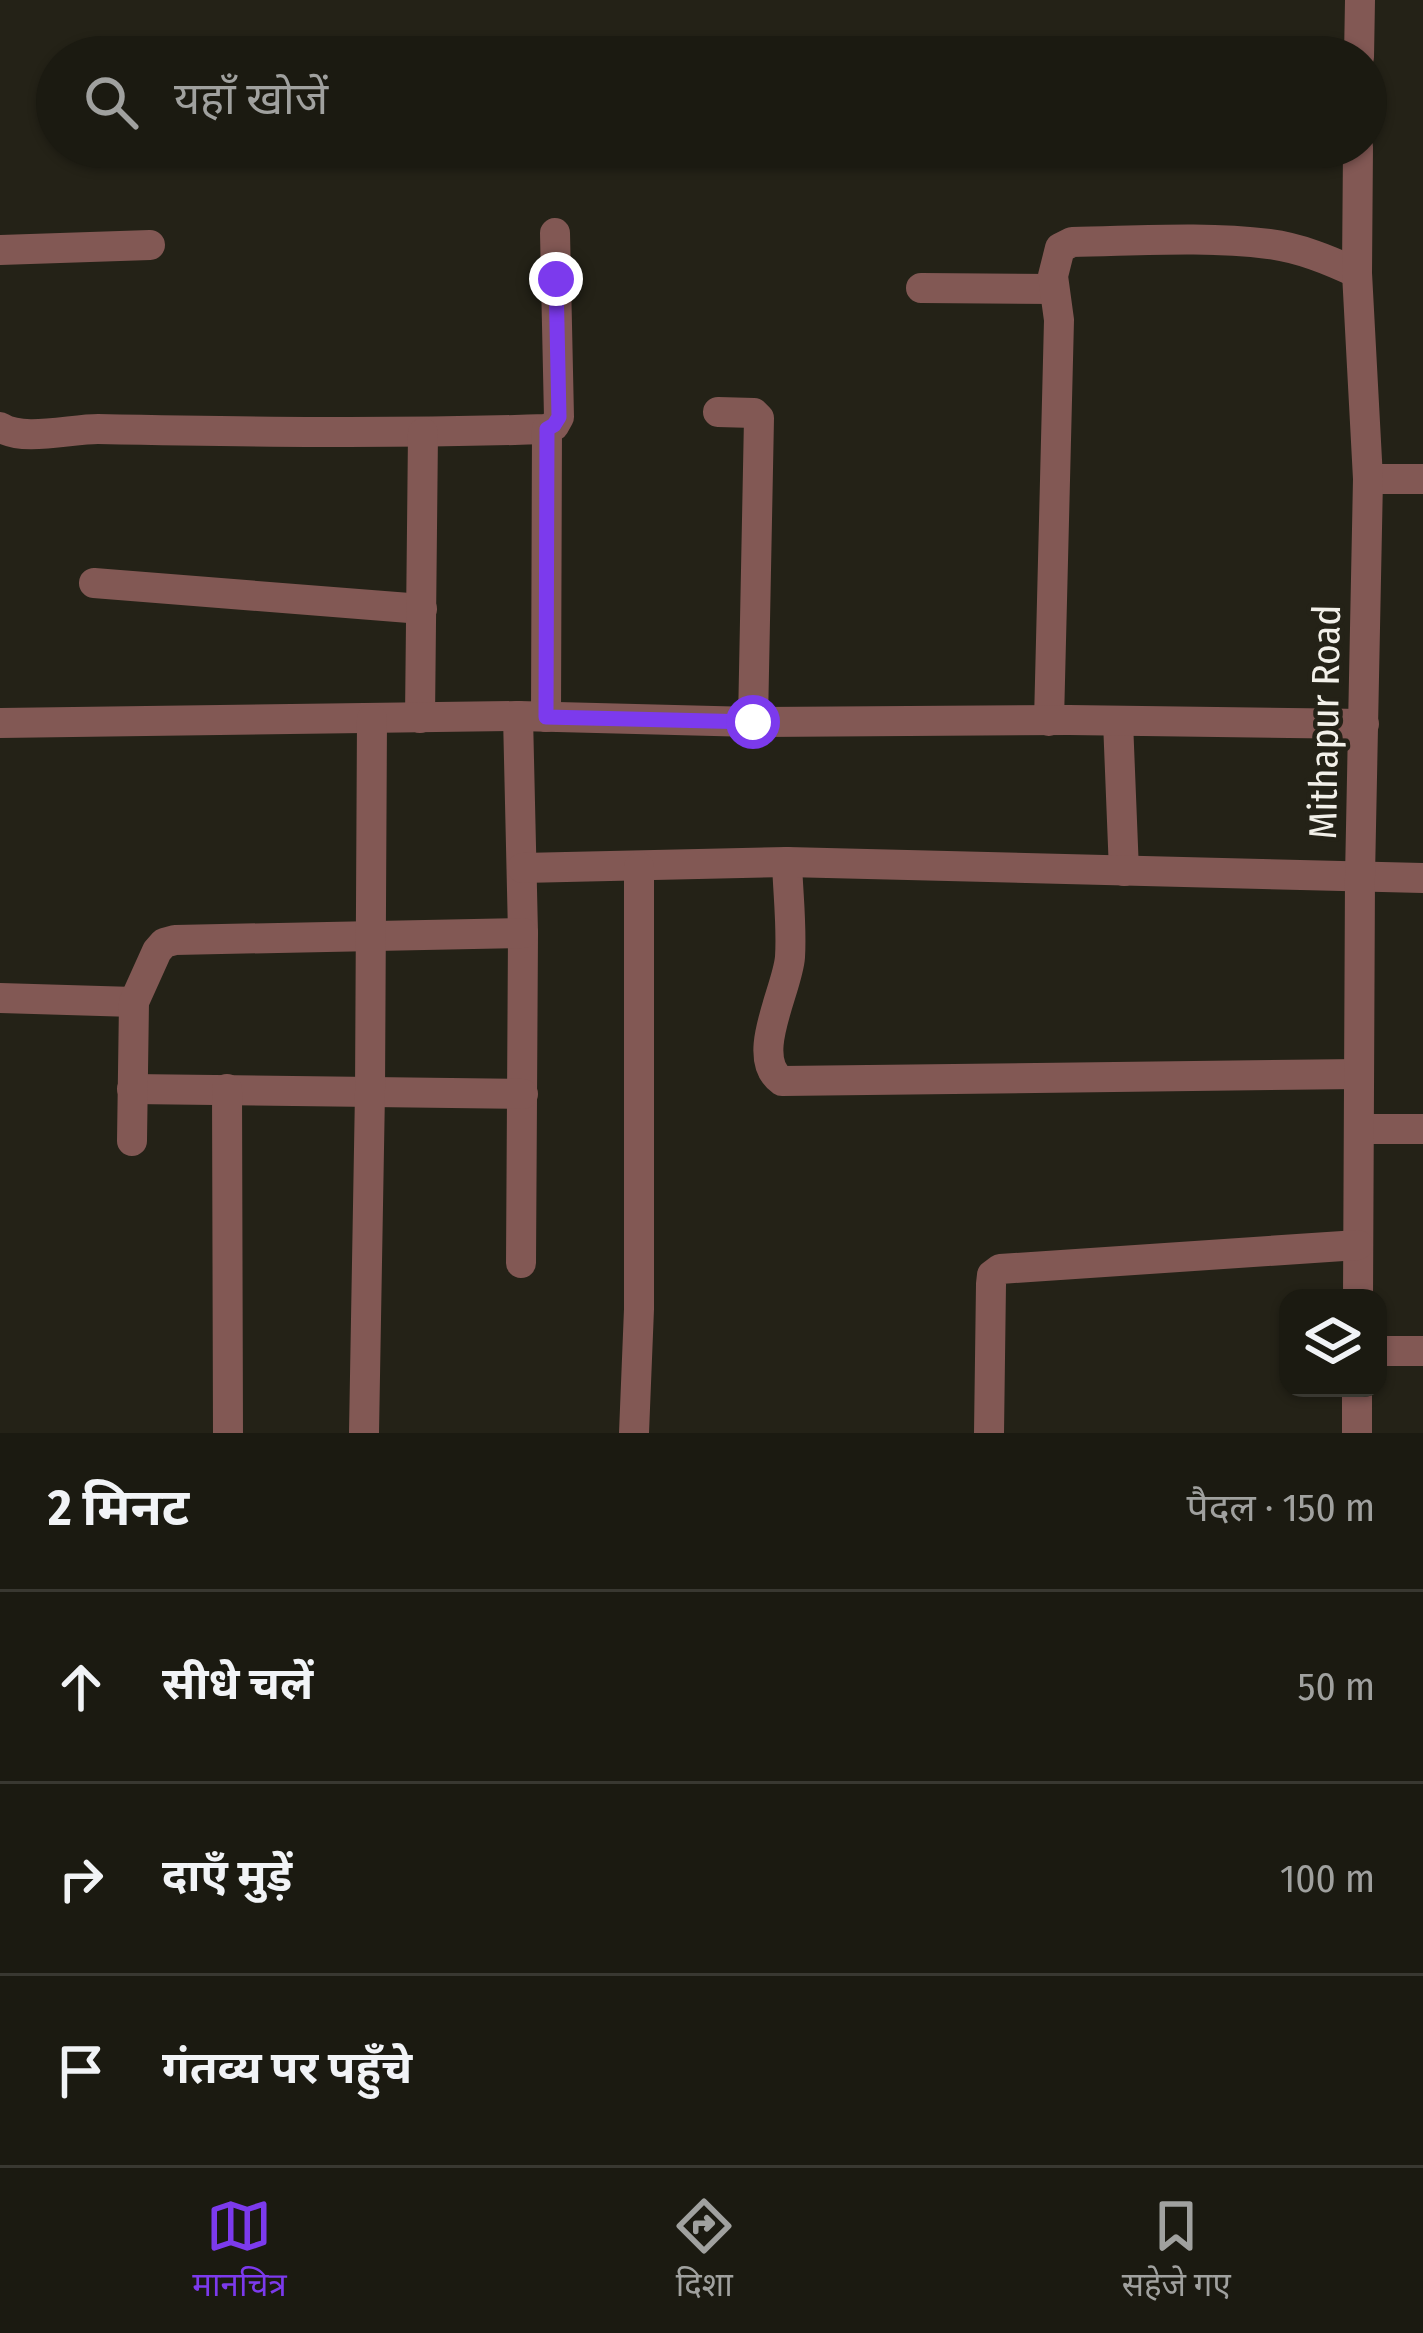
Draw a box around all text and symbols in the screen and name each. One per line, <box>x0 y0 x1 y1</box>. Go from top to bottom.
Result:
search box <box>36 36 1387 168</box>
icon: search <box>78 69 144 135</box>
text: यहाँ खोजें <box>174 72 328 126</box>
route end <box>529 252 583 306</box>
street label: Mithapur Road <box>1300 604 1350 840</box>
route start <box>726 695 780 749</box>
map controls <box>1279 1289 1387 1397</box>
button: layers <box>1279 1289 1387 1397</box>
text: 2 मिनट <box>48 1477 189 1539</box>
text: पैदल · 150 m <box>1187 1485 1375 1531</box>
icon: ahead <box>48 1654 114 1720</box>
text: सीधे चलें <box>162 1657 313 1711</box>
text: 50 m <box>1298 1664 1375 1710</box>
icon: right <box>48 1846 114 1912</box>
text: दाएँ मुड़ें <box>162 1849 292 1903</box>
text: 100 m <box>1280 1856 1375 1902</box>
icon: arrive <box>48 2038 114 2104</box>
text: गंतव्य पर पहुँचे <box>162 2041 412 2095</box>
tab: मानचित्र <box>192 2193 287 2309</box>
tab: दिशा <box>671 2193 737 2309</box>
tab: सहेजे गए <box>1122 2193 1231 2309</box>

